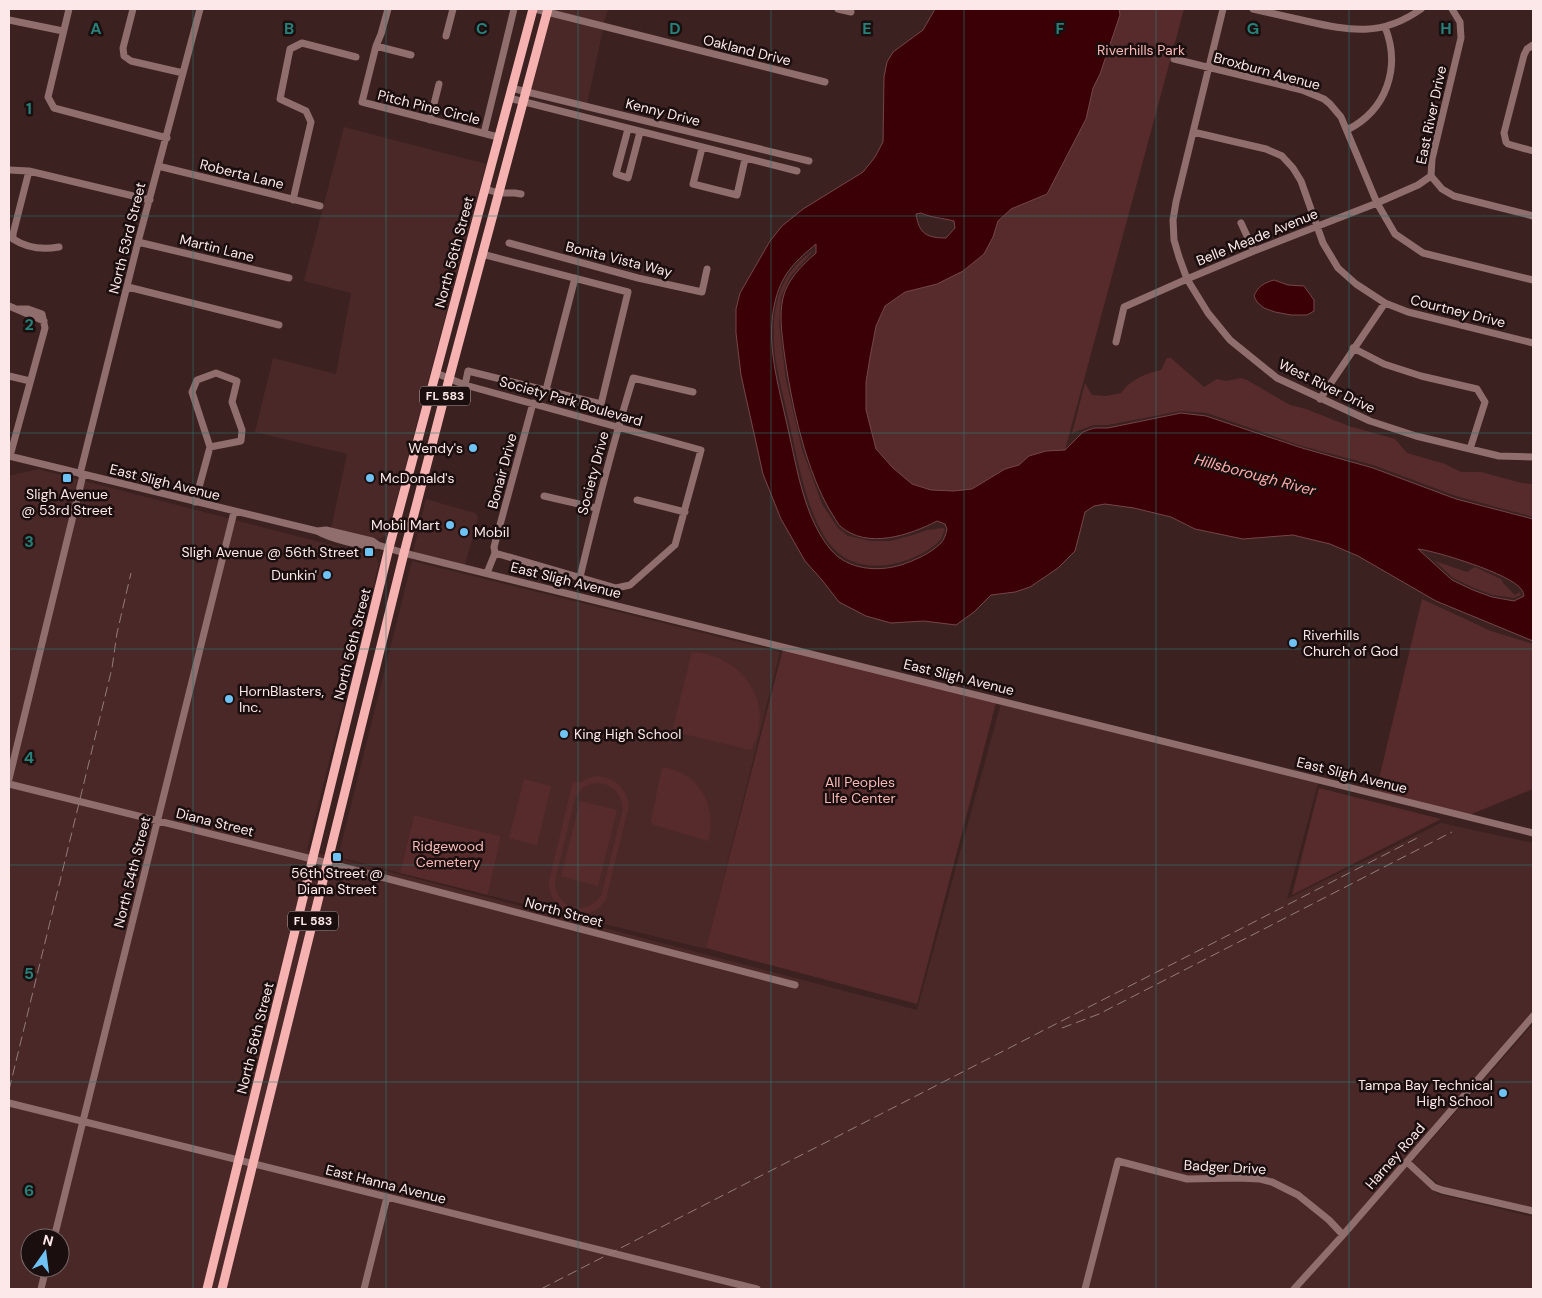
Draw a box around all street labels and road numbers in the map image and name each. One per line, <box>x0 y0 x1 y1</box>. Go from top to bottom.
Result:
street label: Oakland Drive <box>701 30 793 70</box>
street label: Broxburn Avenue <box>1212 48 1322 94</box>
street label: East River Drive <box>1412 64 1450 166</box>
street label: Pitch Pine Circle <box>376 86 482 128</box>
street label: Kenny Drive <box>624 94 702 130</box>
street label: Roberta Lane <box>198 155 286 193</box>
street label: North 53rd Street <box>104 180 150 296</box>
street label: North 56th Street <box>430 194 478 310</box>
street label: Belle Meade Avenue <box>1194 204 1321 270</box>
street label: Martin Lane <box>178 230 256 266</box>
street label: Bonita Vista Way <box>564 237 674 281</box>
street label: Courtney Drive <box>1409 290 1507 332</box>
street label: West River Drive <box>1276 355 1378 417</box>
street label: Society Park Boulevard <box>497 372 645 430</box>
road number: FL 583 <box>420 386 470 406</box>
street label: Society Drive <box>573 429 613 517</box>
street label: Bonair Drive <box>483 431 521 511</box>
street label: East Sligh Avenue <box>108 460 222 504</box>
street label: East Sligh Avenue <box>509 558 623 602</box>
street label: North 56th Street <box>329 586 375 702</box>
street label: East Sligh Avenue <box>902 655 1016 699</box>
street label: East Sligh Avenue <box>1295 753 1409 797</box>
street label: Diana Street <box>174 804 256 840</box>
street label: North 54th Street <box>109 814 155 930</box>
street label: North Street <box>523 893 605 931</box>
road number: FL 583 <box>288 911 338 930</box>
street label: North 56th Street <box>232 980 278 1096</box>
street label: Harney Road <box>1361 1119 1429 1193</box>
street label: Badger Drive <box>1183 1156 1267 1178</box>
street label: East Hanna Avenue <box>324 1160 448 1208</box>

